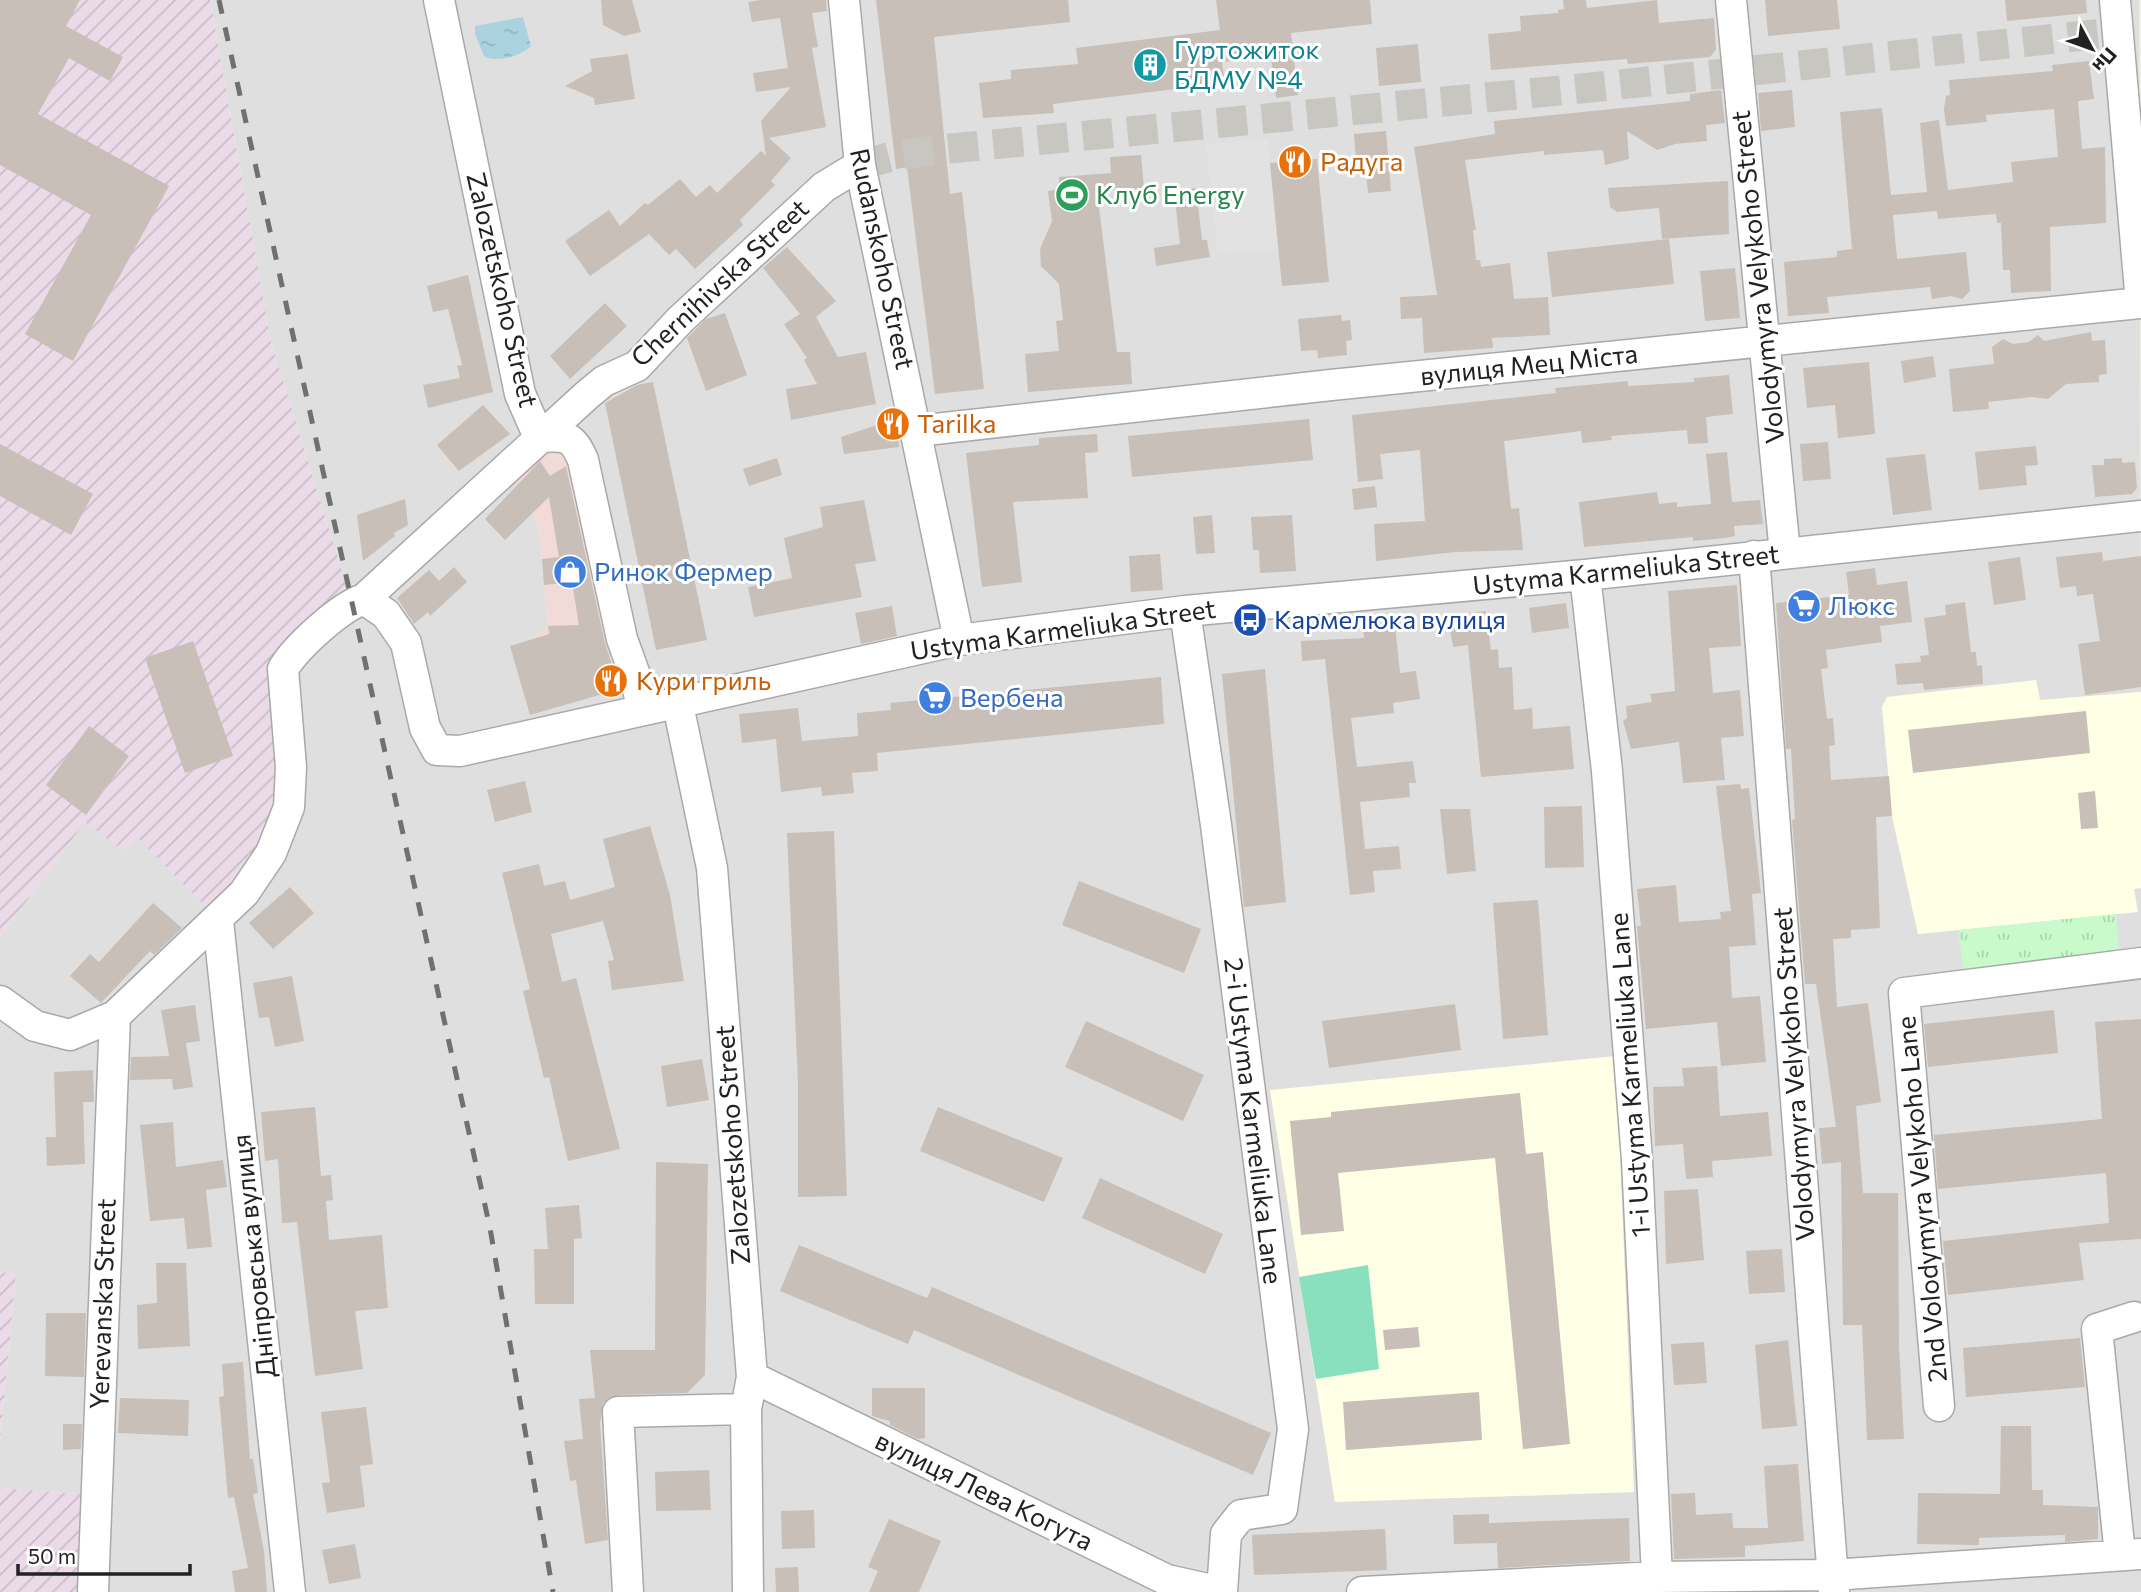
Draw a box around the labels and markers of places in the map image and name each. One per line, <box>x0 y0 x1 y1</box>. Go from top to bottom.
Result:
place label: Гуртожиток БДМУ №4 <box>1174 33 1320 94</box>
building icon: Гуртожиток БДМУ №4 <box>1131 46 1169 84</box>
restaurant icon: Радуга <box>1276 143 1314 181</box>
place label: Радуга <box>1320 145 1403 176</box>
sports icon: Клуб Energy <box>1053 176 1091 214</box>
place label: Клуб Energy <box>1096 178 1245 209</box>
restaurant icon: Tarilka <box>874 405 912 443</box>
place label: Tarilka <box>917 407 996 438</box>
shop icon: Ринок Фермер <box>551 553 589 591</box>
place label: Ринок Фермер <box>594 555 773 586</box>
supermarket icon: Люкс <box>1785 587 1823 625</box>
place label: Люкс <box>1828 589 1895 620</box>
bus stop icon: Кармелюка вулиця <box>1231 601 1269 639</box>
place label: Кармелюка вулиця <box>1274 603 1506 634</box>
restaurant icon: Кури гриль <box>592 662 630 700</box>
place label: Кури гриль <box>636 664 771 695</box>
supermarket icon: Вербена <box>916 679 954 717</box>
place label: Вербена <box>960 681 1063 712</box>

